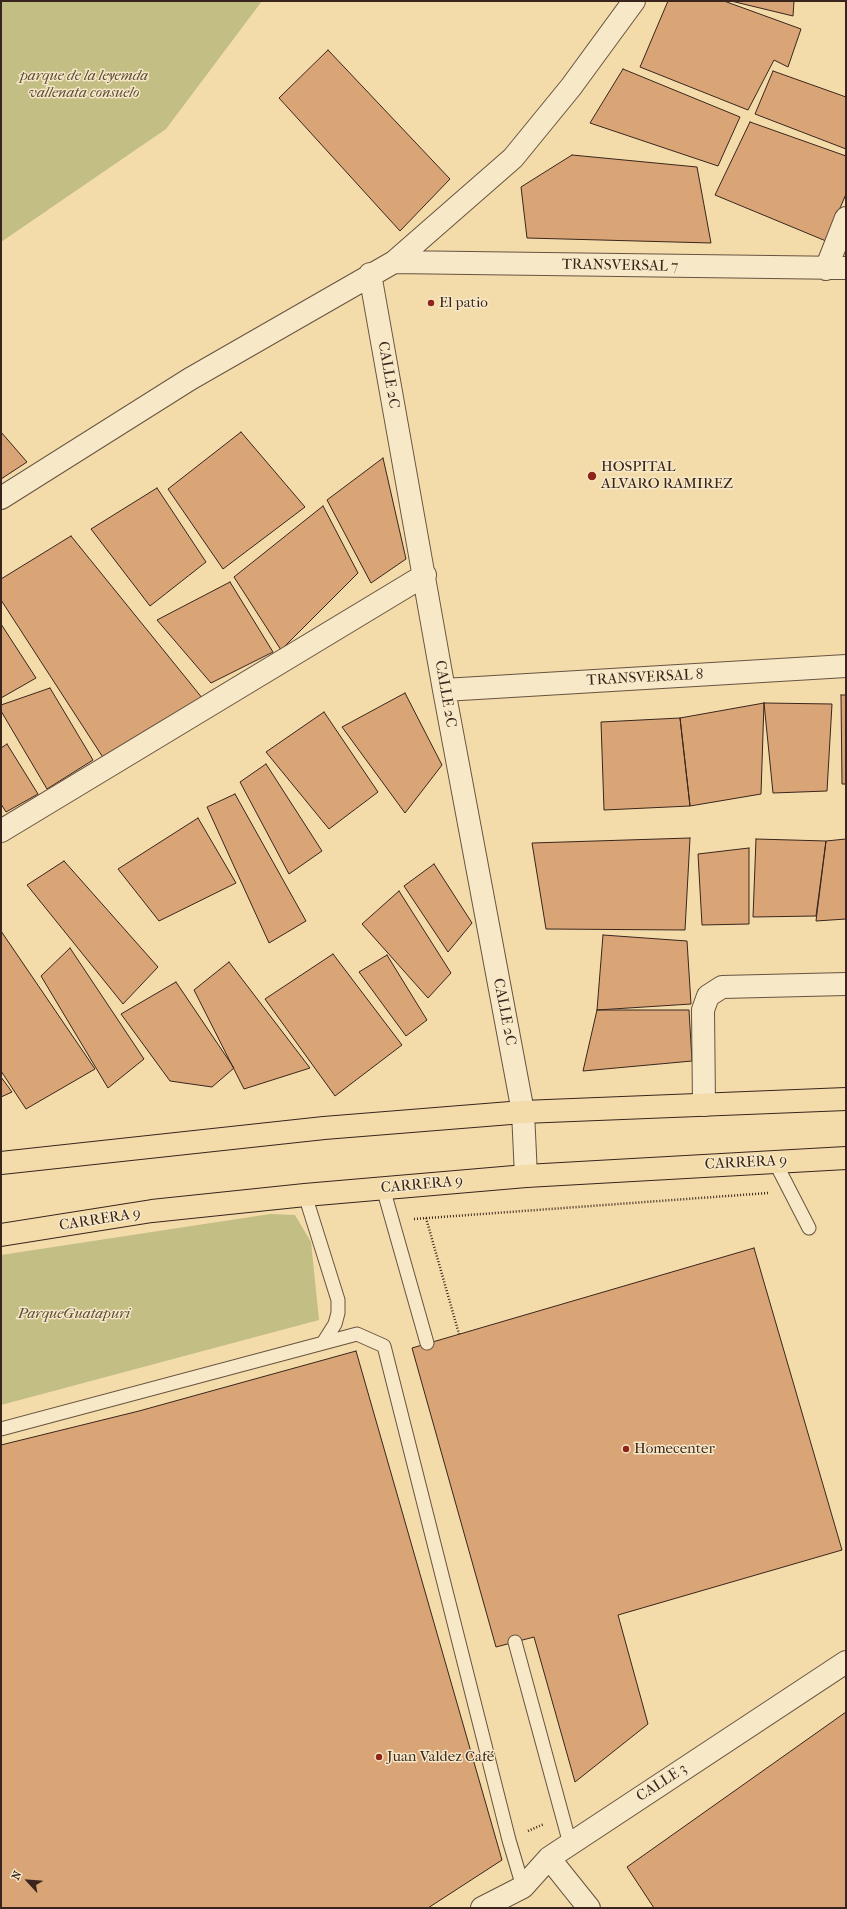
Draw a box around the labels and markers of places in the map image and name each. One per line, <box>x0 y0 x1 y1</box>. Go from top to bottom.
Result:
place label: El patio <box>439 294 488 312</box>
marker: El patio <box>426 298 436 308</box>
place label: HOSPITAL ALVARO RAMIREZ <box>601 458 733 493</box>
marker: HOSPITAL ALVARO RAMIREZ <box>586 470 598 482</box>
place label: Homecenter <box>634 1440 715 1458</box>
marker: Homecenter <box>621 1444 631 1454</box>
place label: Juan Valdez Café <box>387 1748 494 1766</box>
marker: Juan Valdez Café <box>374 1752 384 1762</box>

